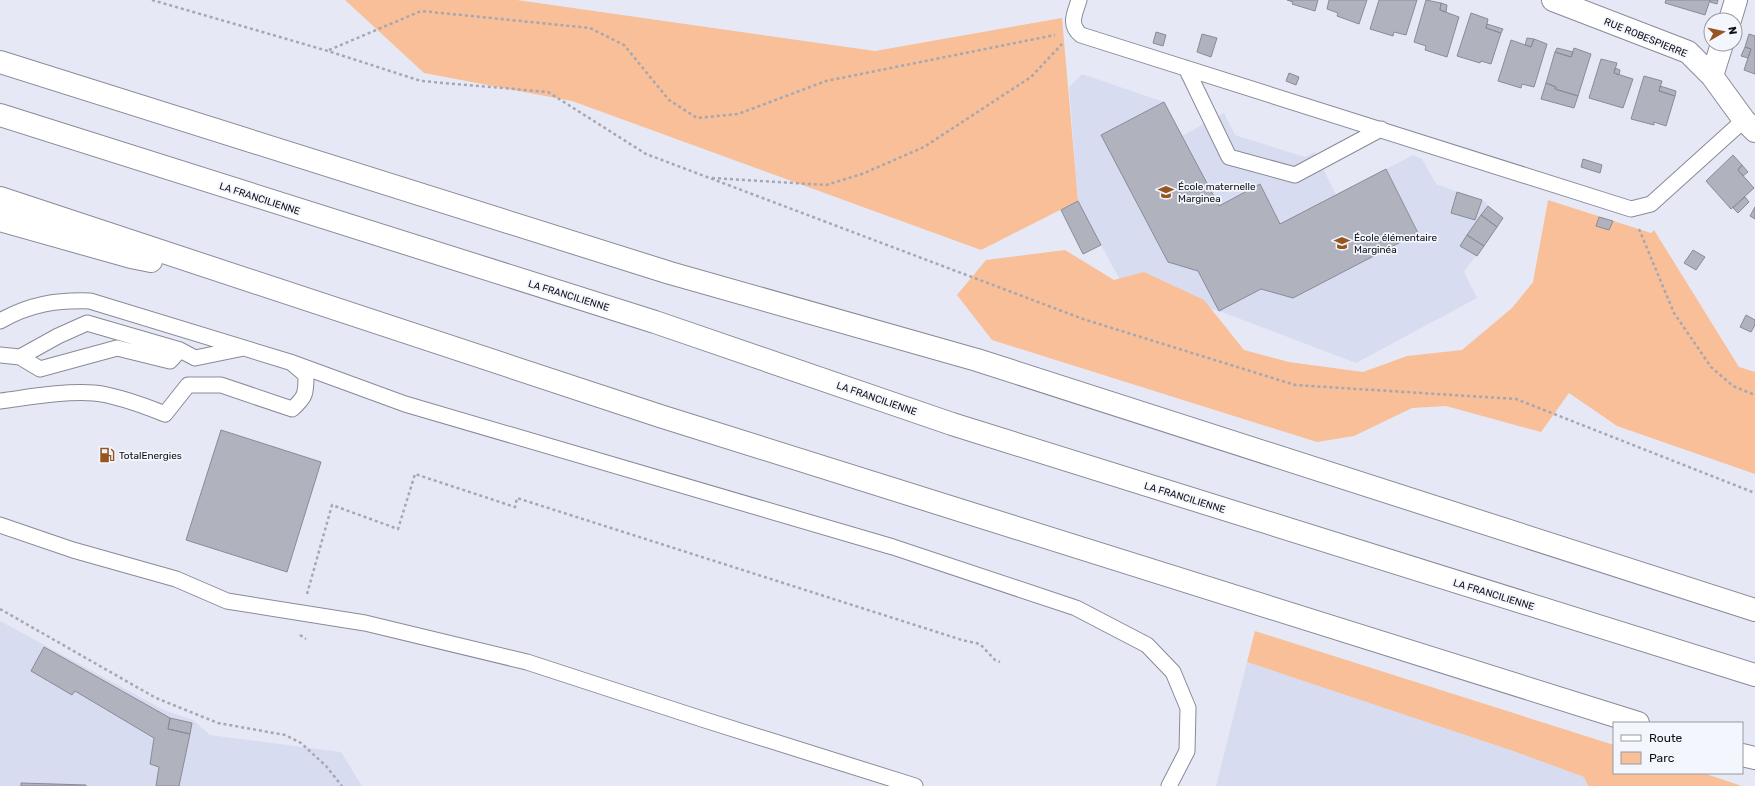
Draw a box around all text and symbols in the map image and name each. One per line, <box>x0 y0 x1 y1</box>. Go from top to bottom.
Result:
north arrow <box>1703 12 1743 52</box>
street label: RUE ROBESPIERRE <box>1602 16 1689 60</box>
text: N <box>1725 26 1739 36</box>
street label: LA FRANCILIENNE <box>218 180 302 218</box>
place label: École maternelle Marginea <box>1178 181 1256 205</box>
school or university icon: École maternelle Marginea <box>1157 183 1175 201</box>
place label: École élémentaire Marginéa <box>1354 232 1437 256</box>
school or university icon: École élémentaire Marginéa <box>1333 234 1351 252</box>
street label: LA FRANCILIENNE <box>527 278 611 314</box>
street label: LA FRANCILIENNE <box>835 380 918 418</box>
fuel station icon: TotalEnergies <box>98 446 116 464</box>
place label: TotalEnergies <box>119 450 182 462</box>
street label: LA FRANCILIENNE <box>1143 480 1227 516</box>
street label: LA FRANCILIENNE <box>1452 577 1536 613</box>
legend <box>1613 722 1743 774</box>
text: Route <box>1649 731 1683 745</box>
text: Parc <box>1649 751 1675 765</box>

